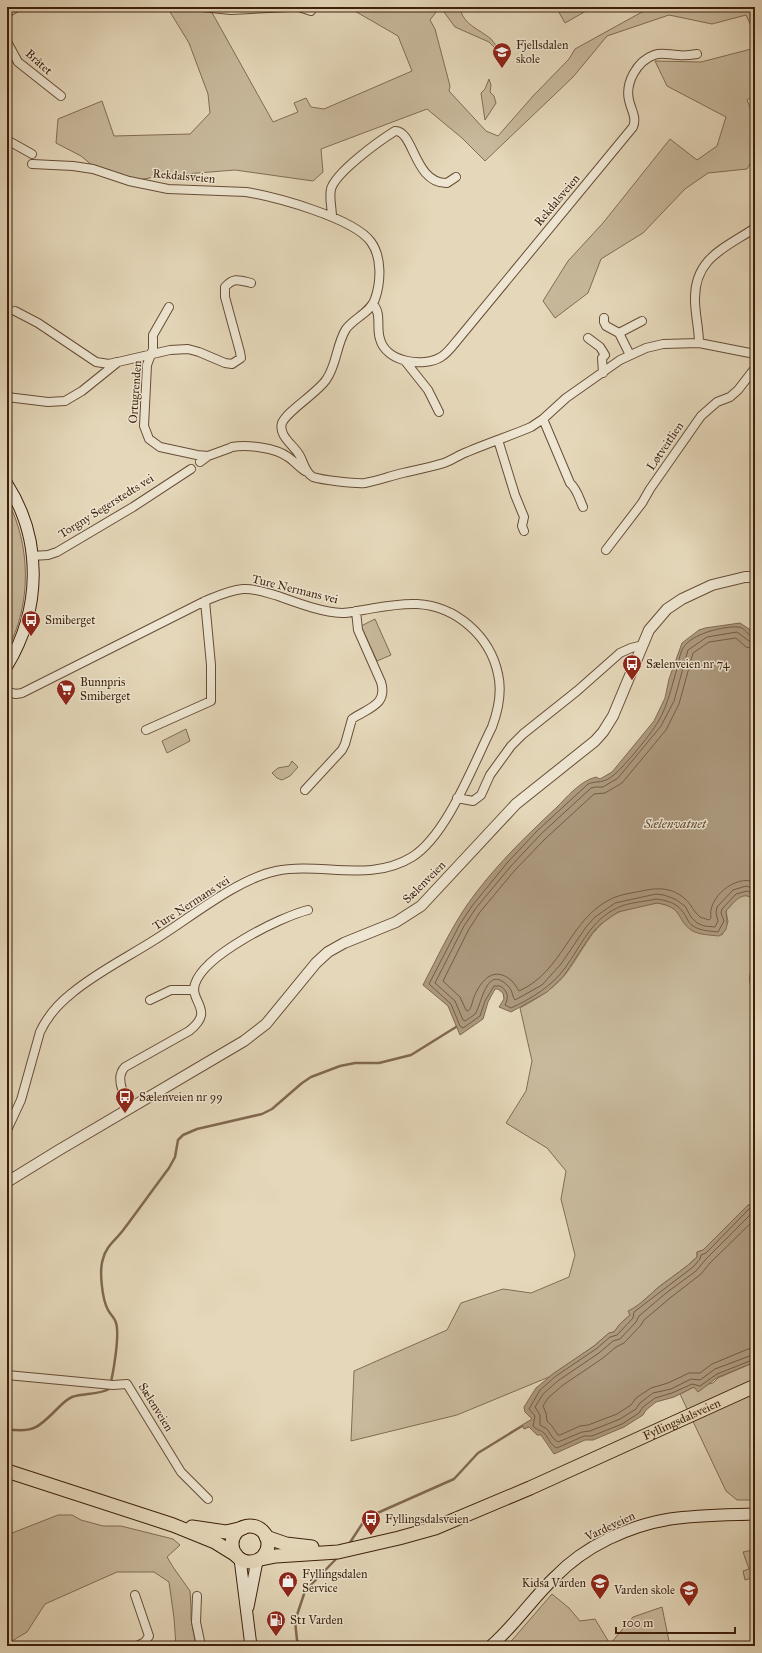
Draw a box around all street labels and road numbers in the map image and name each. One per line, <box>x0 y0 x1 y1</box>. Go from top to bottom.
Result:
street label: Bråtet <box>23 46 56 78</box>
street label: Rekdalsveien <box>152 166 216 186</box>
street label: Rekdalsveien <box>531 171 583 229</box>
street label: Ortugrenden <box>126 359 145 424</box>
street label: Løtveitlien <box>644 419 687 473</box>
street label: Torgny Segerstedts vei <box>56 471 157 542</box>
street label: Ture Nermans vei <box>250 572 340 607</box>
street label: Sælenveien <box>400 857 449 906</box>
street label: Ture Nermans vei <box>150 873 232 933</box>
street label: Sælenveien <box>136 1380 177 1434</box>
street label: Fyllingsdalsveien <box>641 1395 723 1443</box>
street label: Vardeveien <box>582 1508 638 1544</box>

